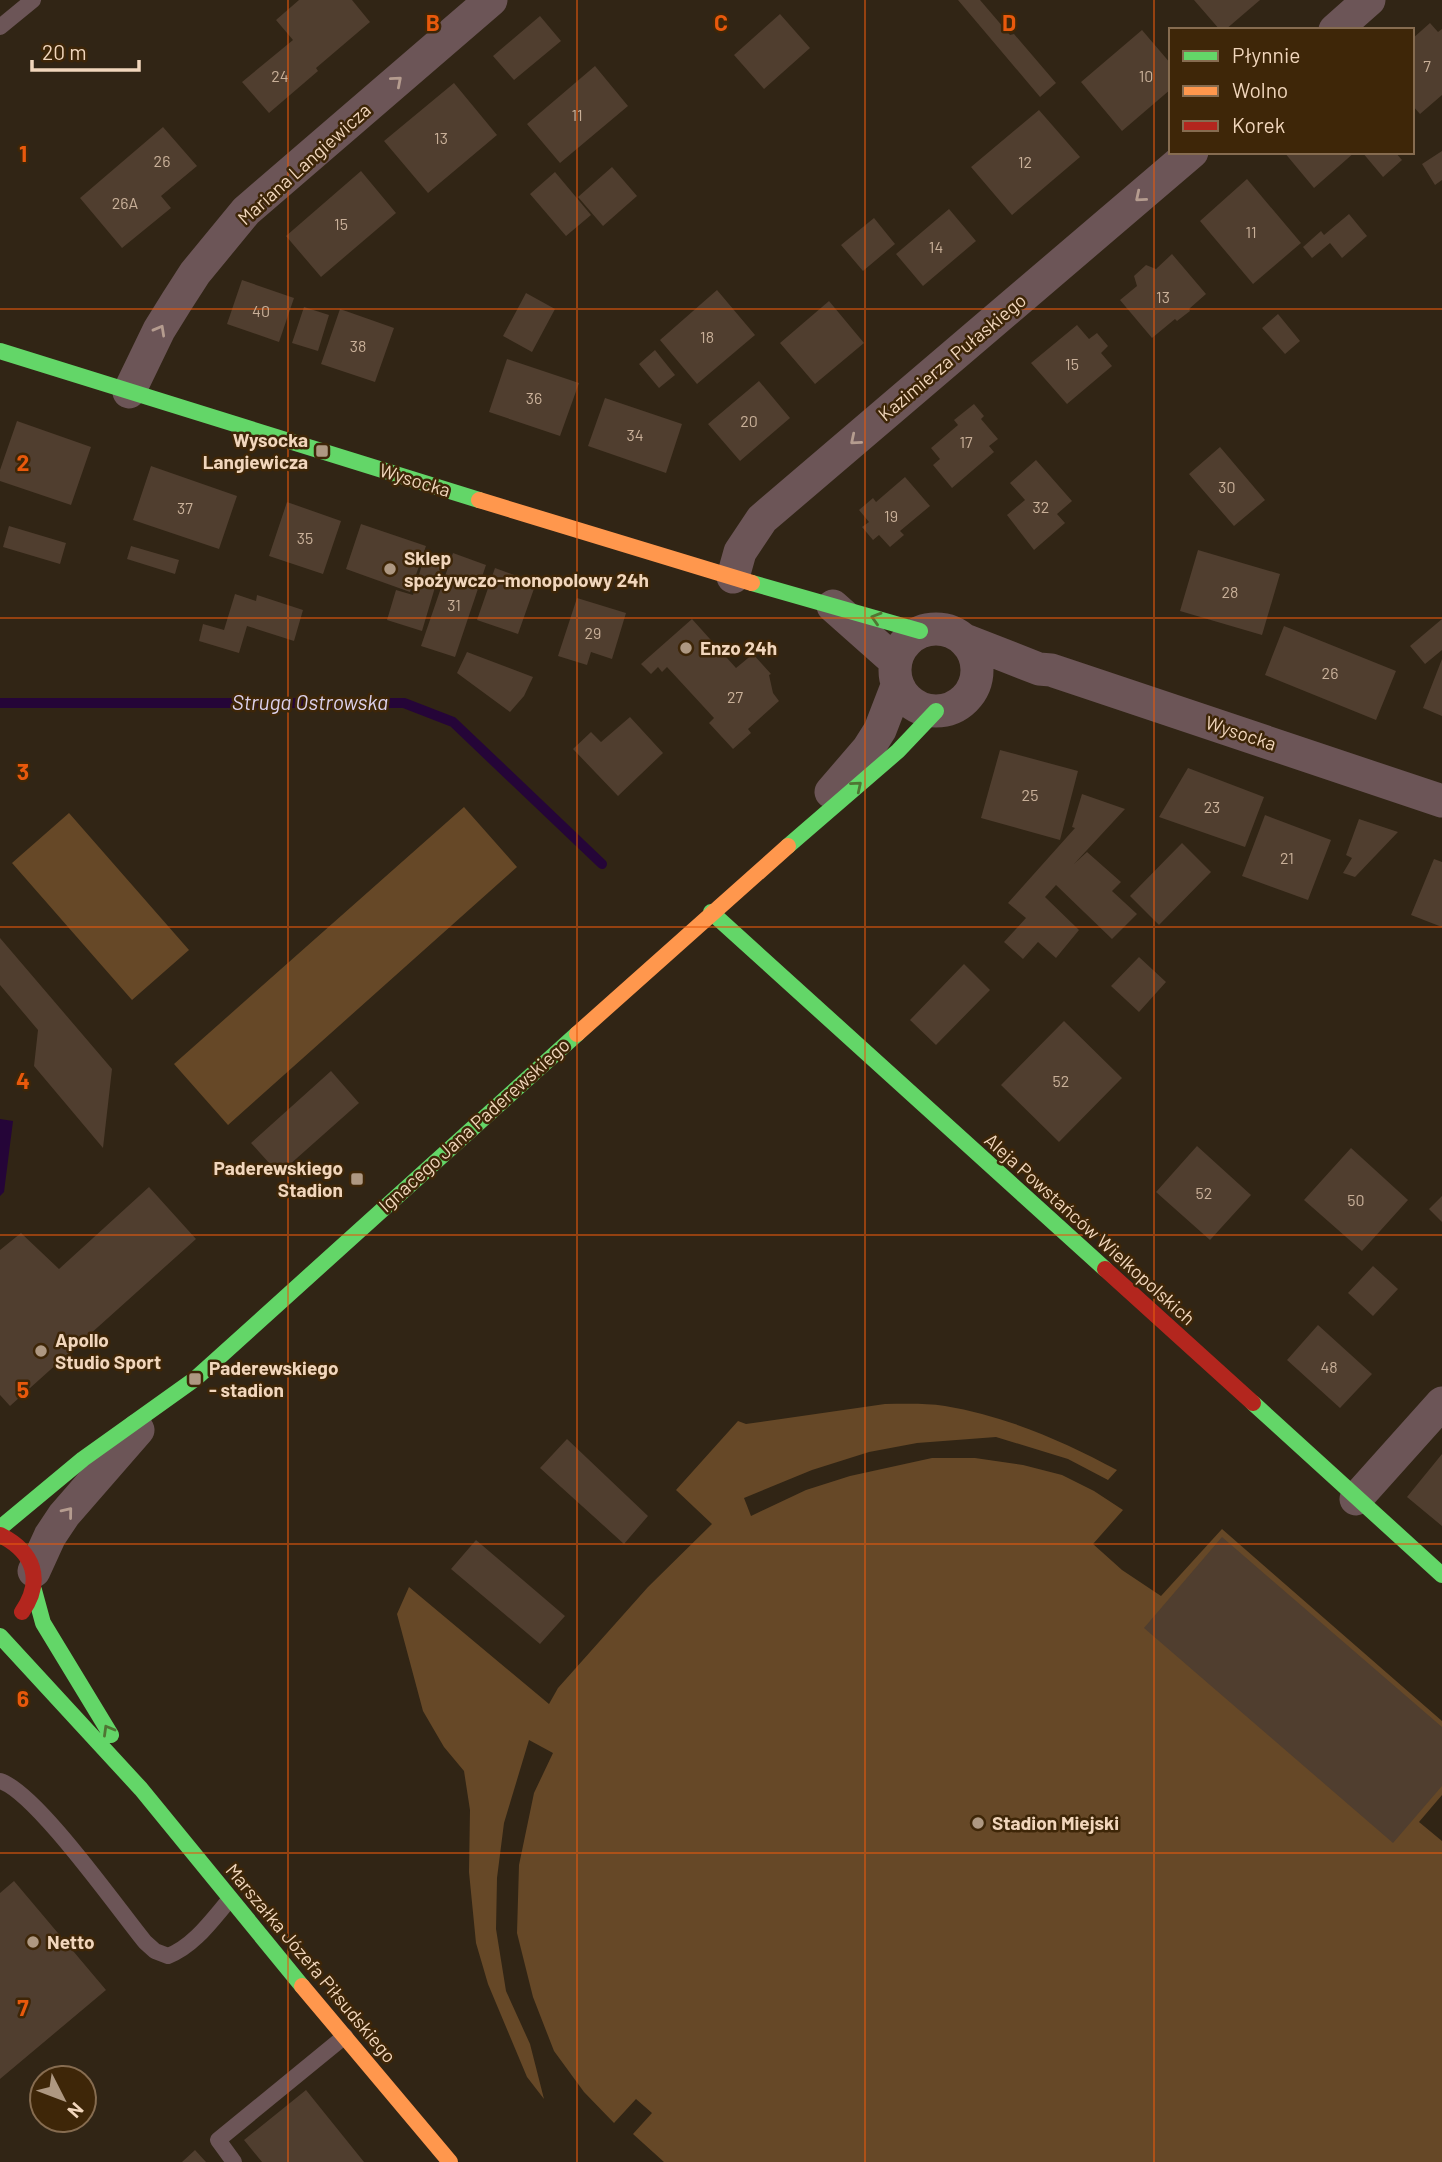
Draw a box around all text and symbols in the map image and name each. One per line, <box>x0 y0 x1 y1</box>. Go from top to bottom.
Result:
text: B <box>426 8 440 36</box>
text: C <box>714 8 728 36</box>
text: D <box>1002 8 1016 36</box>
scale bar <box>32 28 138 72</box>
legend <box>1169 28 1414 154</box>
text: 20 m <box>42 39 87 64</box>
text: Płynnie <box>1232 42 1300 67</box>
house number: 7 <box>1423 56 1431 75</box>
house number: 24 <box>271 66 289 85</box>
house number: 10 <box>1139 66 1153 85</box>
one-way arrow <box>389 77 402 89</box>
text: Wolno <box>1232 77 1288 102</box>
street label: Mariana Langiewicza <box>233 98 375 229</box>
house number: 11 <box>571 105 583 124</box>
text: Korek <box>1232 112 1285 137</box>
house number: 13 <box>434 128 448 147</box>
text: 1 <box>19 139 27 167</box>
house number: 26 <box>154 151 170 170</box>
house number: 12 <box>1018 152 1032 171</box>
one-way arrow <box>1135 188 1148 201</box>
house number: 26A <box>112 193 139 212</box>
house number: 15 <box>334 214 348 233</box>
house number: 11 <box>1245 222 1257 241</box>
house number: 14 <box>929 237 943 256</box>
house number: 13 <box>1156 287 1170 306</box>
street label: Kazimierza Pułaskiego <box>873 288 1030 425</box>
house number: 40 <box>252 301 270 320</box>
one-way arrow <box>152 325 165 338</box>
house number: 18 <box>700 327 714 346</box>
house number: 38 <box>350 336 366 355</box>
house number: 15 <box>1065 354 1079 373</box>
house number: 36 <box>526 388 542 407</box>
house number: 20 <box>740 411 758 430</box>
house number: 34 <box>626 425 644 444</box>
place label: Wysocka Langiewicza <box>203 428 308 473</box>
one-way arrow <box>850 432 863 444</box>
house number: 17 <box>959 432 973 451</box>
marker: Wysocka Langiewicza <box>314 443 330 459</box>
text: 2 <box>17 448 29 476</box>
street label: Wysocka <box>377 458 453 501</box>
house number: 30 <box>1218 477 1236 496</box>
house number: 32 <box>1033 497 1049 516</box>
house number: 37 <box>177 498 193 517</box>
house number: 19 <box>884 506 898 525</box>
house number: 35 <box>297 528 313 547</box>
place label: Sklep spożywczo-monopolowy 24h <box>404 546 649 591</box>
marker: Sklep spożywczo-monopolowy 24h <box>382 561 398 577</box>
house number: 28 <box>1222 582 1238 601</box>
house number: 31 <box>447 595 461 614</box>
one-way arrow <box>870 611 882 626</box>
house number: 29 <box>585 623 601 642</box>
place label: Enzo 24h <box>700 636 777 659</box>
marker: Enzo 24h <box>678 640 694 656</box>
house number: 26 <box>1322 663 1338 682</box>
house number: 27 <box>727 687 743 706</box>
water label: Struga Ostrowska <box>232 689 388 714</box>
street label: Wysocka <box>1203 710 1279 755</box>
text: 3 <box>17 757 29 785</box>
one-way arrow <box>848 782 861 794</box>
house number: 25 <box>1022 785 1038 804</box>
house number: 23 <box>1204 797 1220 816</box>
house number: 21 <box>1280 848 1294 867</box>
street label: Ignacego Jana Paderewskiego <box>373 1033 574 1217</box>
text: 4 <box>16 1066 30 1094</box>
house number: 52 <box>1053 1071 1069 1090</box>
street label: Aleja Powstańców Wielkopolskich <box>980 1128 1200 1329</box>
place label: Paderewskiego Stadion <box>214 1156 343 1201</box>
marker: Paderewskiego Stadion <box>349 1171 365 1187</box>
house number: 52 <box>1196 1183 1212 1202</box>
house number: 50 <box>1347 1190 1365 1209</box>
place label: Apollo Studio Sport <box>55 1328 161 1373</box>
marker: Apollo Studio Sport <box>33 1343 49 1359</box>
place label: Paderewskiego - stadion <box>209 1356 338 1401</box>
house number: 48 <box>1320 1357 1338 1376</box>
marker: Paderewskiego - stadion <box>187 1371 203 1387</box>
text: 5 <box>17 1375 29 1403</box>
one-way arrow <box>59 1507 72 1519</box>
text: 6 <box>17 1684 29 1712</box>
one-way arrow <box>103 1724 116 1737</box>
place label: Stadion Miejski <box>992 1811 1119 1834</box>
marker: Stadion Miejski <box>970 1815 986 1831</box>
street label: Marszałka Józefa Piłsudskiego <box>221 1858 401 2067</box>
place label: Netto <box>47 1930 95 1953</box>
marker: Netto <box>25 1934 41 1950</box>
text: 7 <box>17 1993 29 2021</box>
north arrow <box>28 2064 98 2134</box>
text: N <box>63 2098 89 2123</box>

